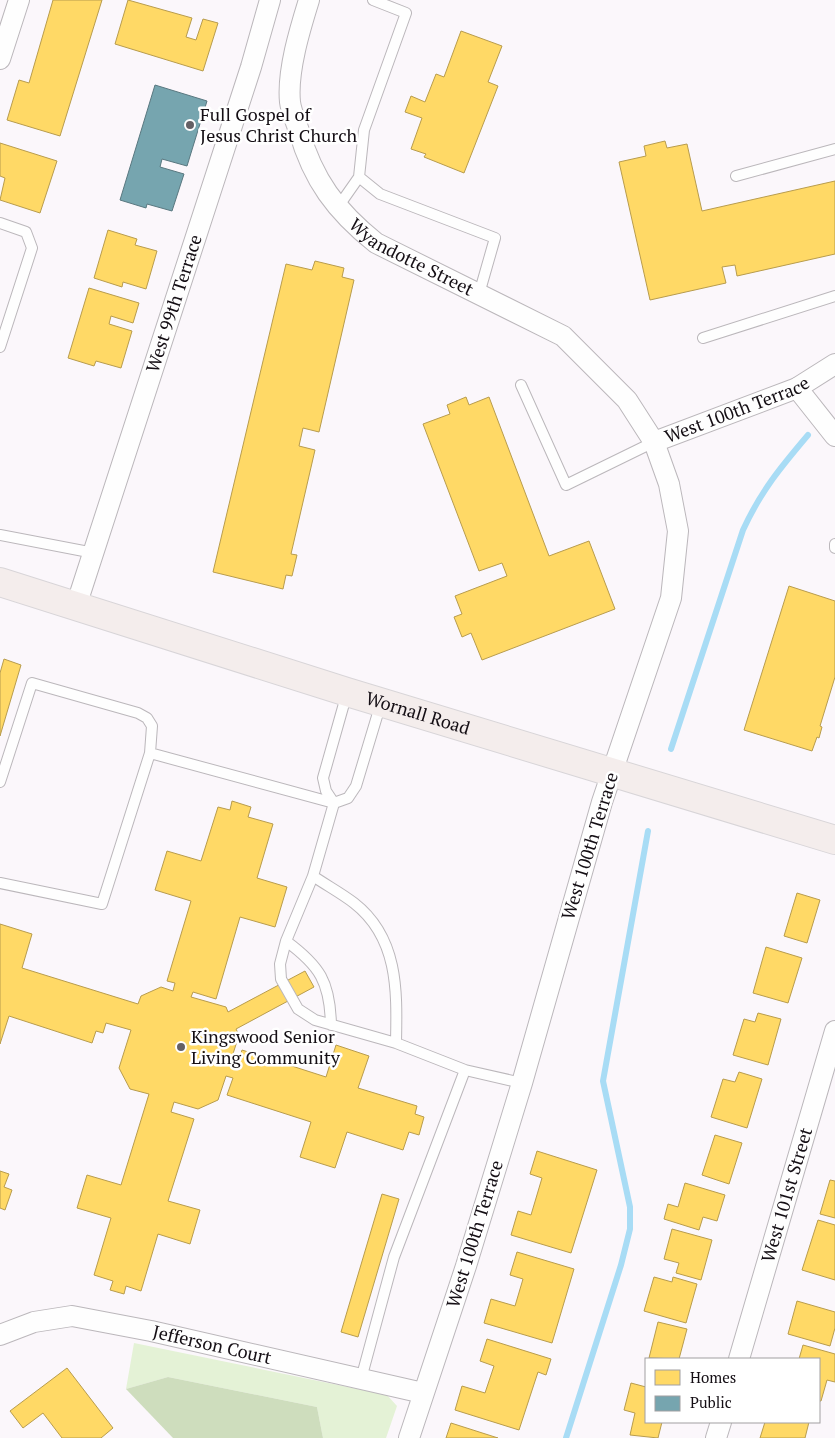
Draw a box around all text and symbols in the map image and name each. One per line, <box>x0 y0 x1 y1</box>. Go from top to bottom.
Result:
place label: Full Gospel of Jesus Christ Church <box>200 102 358 147</box>
marker: Full Gospel of Jesus Christ Church <box>184 119 196 131</box>
street label: Wyandotte Street <box>344 212 478 301</box>
street label: West 99th Terrace <box>140 231 207 375</box>
street label: West 100th Terrace <box>661 370 814 448</box>
street label: Wornall Road <box>363 685 473 740</box>
street label: West 100th Terrace <box>555 769 623 922</box>
place label: Kingswood Senior Living Community <box>191 1024 341 1069</box>
marker: Kingswood Senior Living Community <box>175 1041 187 1053</box>
street label: West 101st Street <box>755 1124 817 1265</box>
street label: West 100th Terrace <box>440 1157 508 1310</box>
street label: Jefferson Court <box>151 1319 274 1369</box>
legend <box>645 1358 820 1423</box>
text: Homes <box>690 1367 736 1387</box>
text: Public <box>690 1392 732 1412</box>

